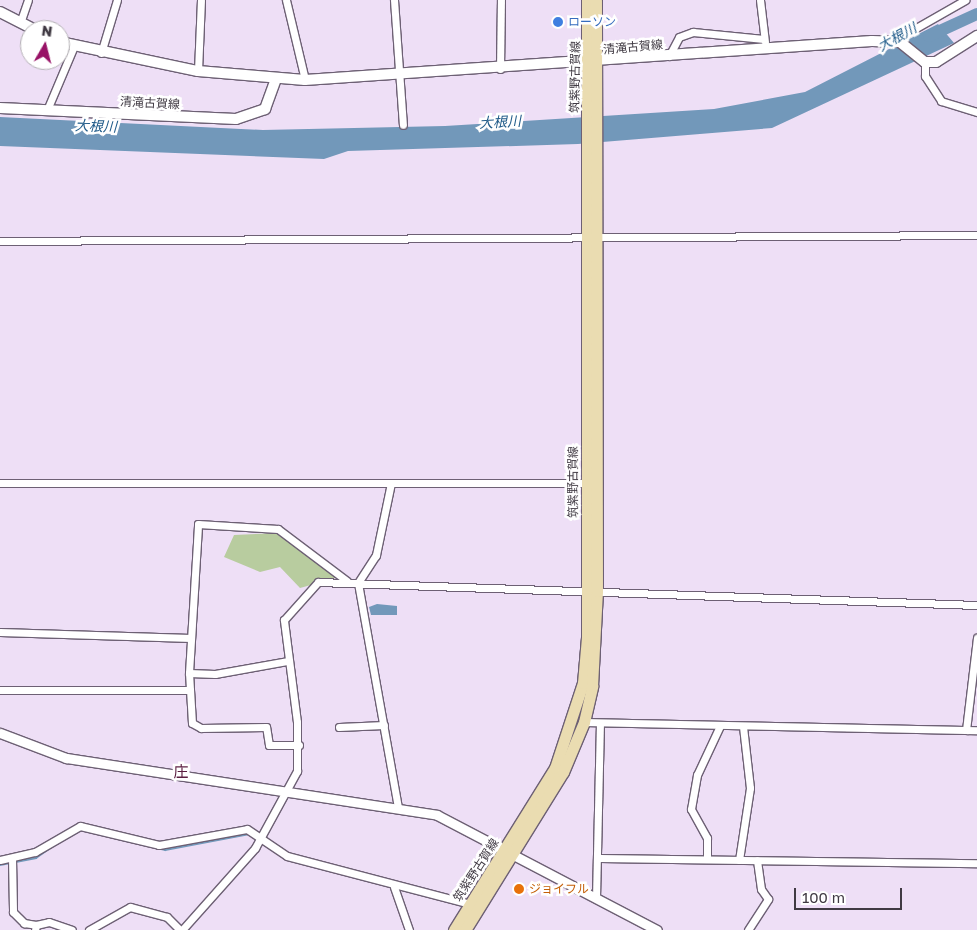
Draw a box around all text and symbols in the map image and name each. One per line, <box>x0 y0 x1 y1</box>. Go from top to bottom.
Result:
place label: ローソン <box>568 15 616 29</box>
marker: ローソン <box>552 16 564 28</box>
water label: 大根川 <box>875 19 919 55</box>
north arrow <box>20 20 70 70</box>
text: N <box>41 21 53 40</box>
street label: 清滝古賀線 <box>602 37 664 57</box>
street label: 筑紫野古賀線 <box>567 41 583 113</box>
street label: 清滝古賀線 <box>120 94 180 112</box>
water label: 大根川 <box>479 113 521 131</box>
water label: 大根川 <box>75 117 117 135</box>
street label: 筑紫野古賀線 <box>566 446 580 518</box>
district label: 庄 <box>174 763 188 781</box>
street label: 筑紫野古賀線 <box>450 836 502 904</box>
scale bar <box>797 878 904 910</box>
place label: ジョイフル <box>529 882 589 896</box>
marker: ジョイフル <box>513 883 525 895</box>
text: 100 m <box>802 888 845 906</box>

